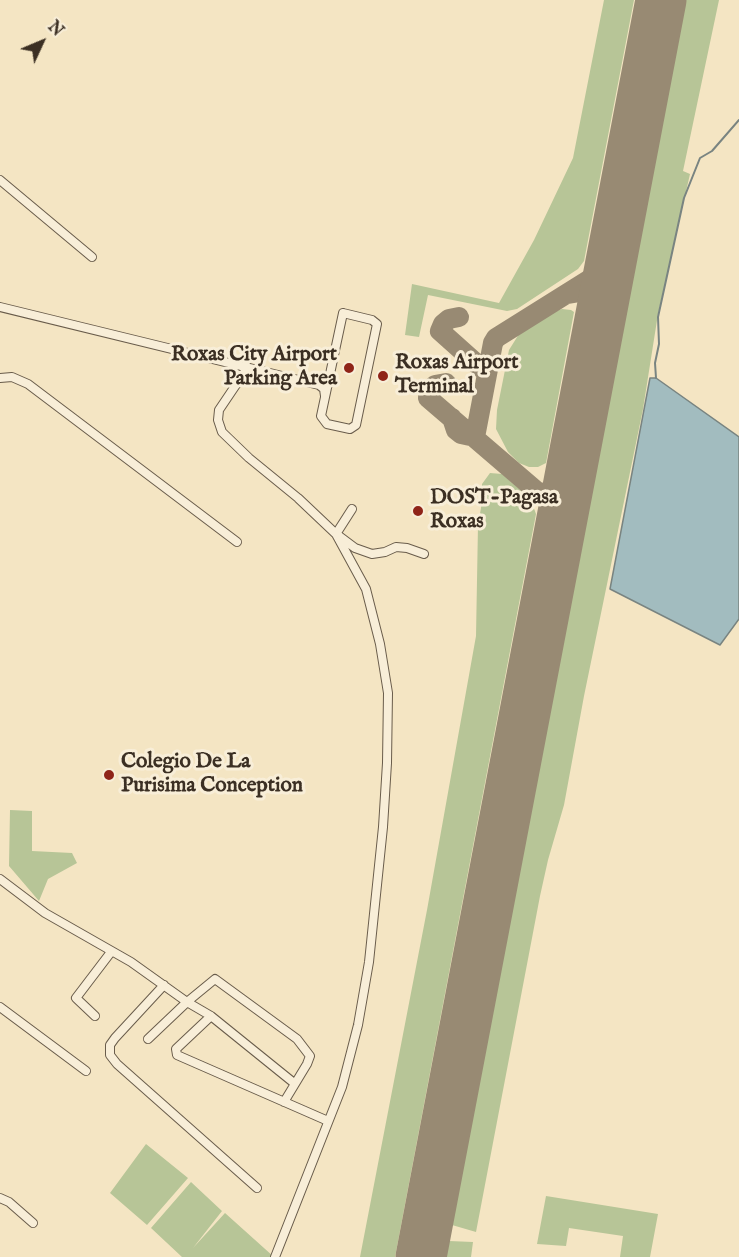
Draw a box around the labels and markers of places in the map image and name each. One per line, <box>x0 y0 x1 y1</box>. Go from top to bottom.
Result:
place label: Roxas City Airport Parking Area <box>171 343 337 393</box>
place label: Roxas Airport Terminal <box>395 351 518 401</box>
marker: Roxas City Airport Parking Area <box>342 361 356 375</box>
marker: Roxas Airport Terminal <box>376 369 390 383</box>
place label: DOST-Pagasa Roxas <box>430 486 558 536</box>
marker: DOST-Pagasa Roxas <box>411 504 425 518</box>
place label: Colegio De La Purisima Conception <box>121 750 303 800</box>
marker: Colegio De La Purisima Conception <box>102 768 116 782</box>

